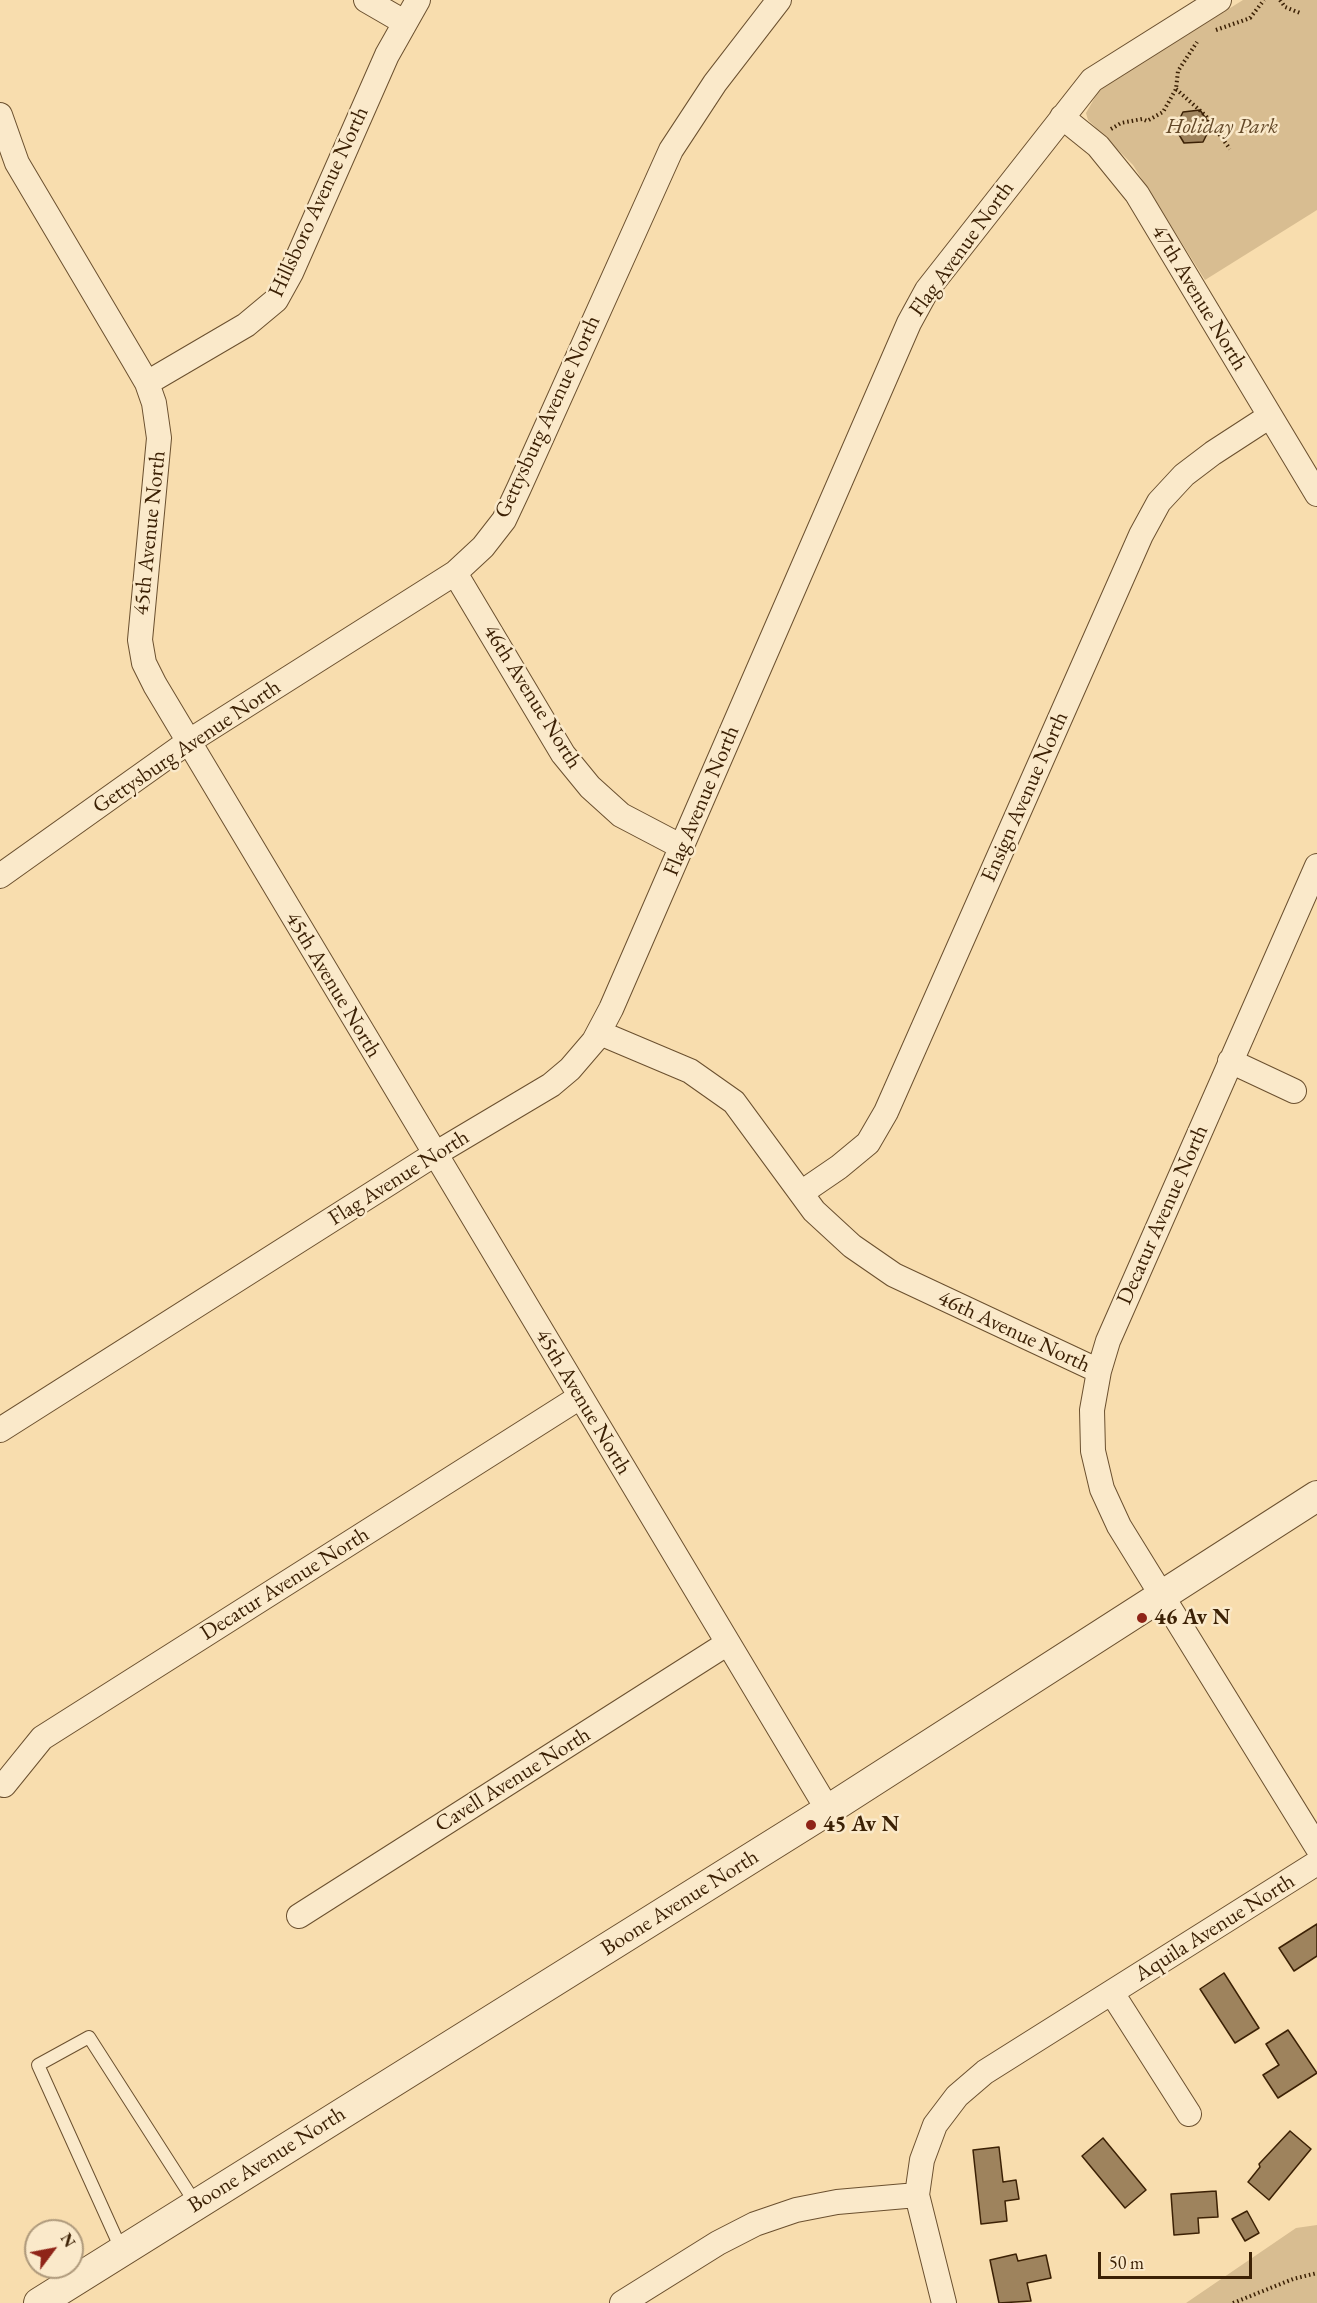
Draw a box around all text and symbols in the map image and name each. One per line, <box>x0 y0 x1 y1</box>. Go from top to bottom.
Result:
street label: Hillsboro Avenue North <box>263 103 375 301</box>
park label: Holiday Park <box>1166 114 1278 140</box>
street label: Flag Avenue North <box>904 176 1020 322</box>
street label: 47th Avenue North <box>1145 220 1253 376</box>
street label: Gettysburg Avenue North <box>489 311 607 523</box>
street label: 45th Avenue North <box>128 449 172 617</box>
street label: 46th Avenue North <box>477 620 587 774</box>
street label: Gettysburg Avenue North <box>88 674 286 820</box>
street label: Ensign Avenue North <box>976 708 1074 886</box>
street label: Flag Avenue North <box>658 722 746 880</box>
street label: 45th Avenue North <box>279 907 387 1063</box>
street label: Decatur Avenue North <box>1111 1121 1215 1309</box>
street label: Flag Avenue North <box>324 1124 474 1232</box>
street label: 46th Avenue North <box>934 1285 1094 1379</box>
street label: 45th Avenue North <box>529 1324 637 1480</box>
street label: Decatur Avenue North <box>196 1521 374 1647</box>
place label: 46 Av N <box>1154 1605 1230 1631</box>
marker: 46 Av N <box>1135 1611 1149 1625</box>
street label: Cavell Avenue North <box>431 1722 595 1838</box>
place label: 45 Av N <box>823 1812 899 1838</box>
marker: 45 Av N <box>804 1818 818 1832</box>
street label: Boone Avenue North <box>596 1844 764 1962</box>
street label: Aquila Avenue North <box>1130 1868 1300 1988</box>
street label: Boone Avenue North <box>183 2101 351 2219</box>
north arrow <box>24 2219 84 2279</box>
text: N <box>56 2229 80 2251</box>
scale bar <box>1101 2240 1256 2278</box>
text: 50 m <box>1109 2251 1144 2274</box>

